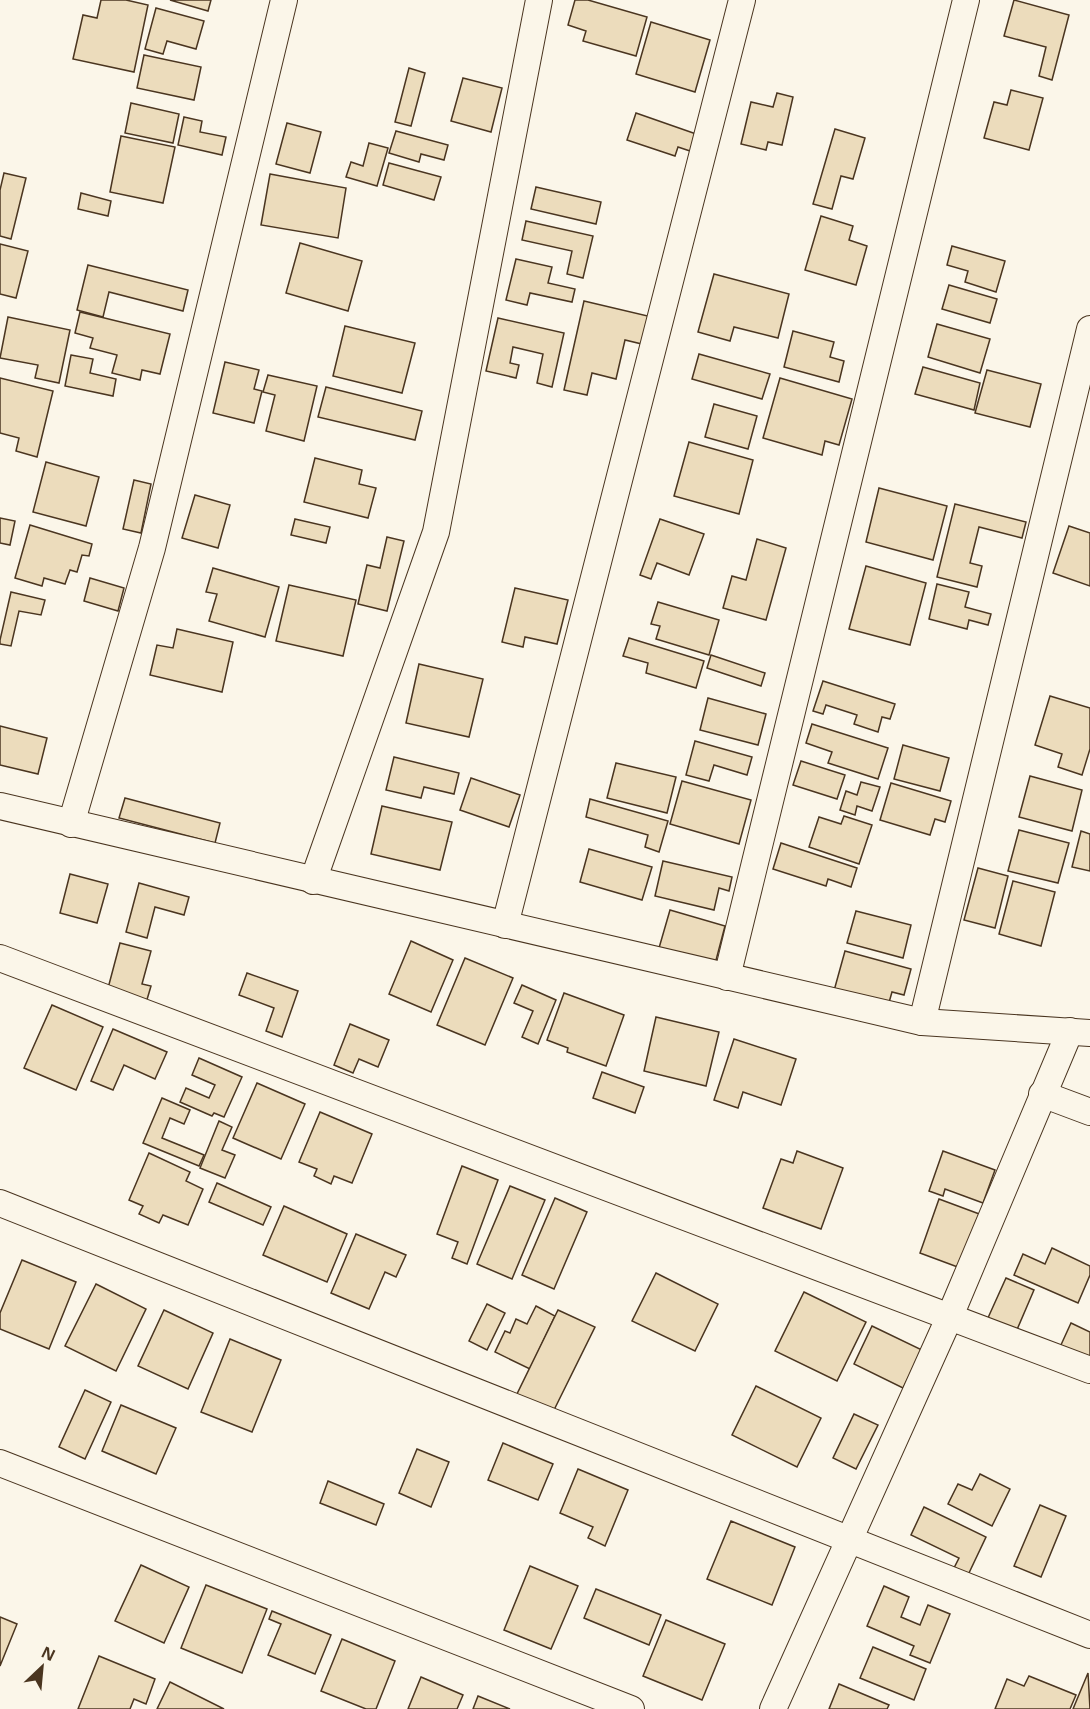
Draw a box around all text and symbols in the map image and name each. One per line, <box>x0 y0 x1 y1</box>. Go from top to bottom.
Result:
north arrow <box>12 1637 72 1697</box>
text: N <box>38 1641 59 1666</box>

